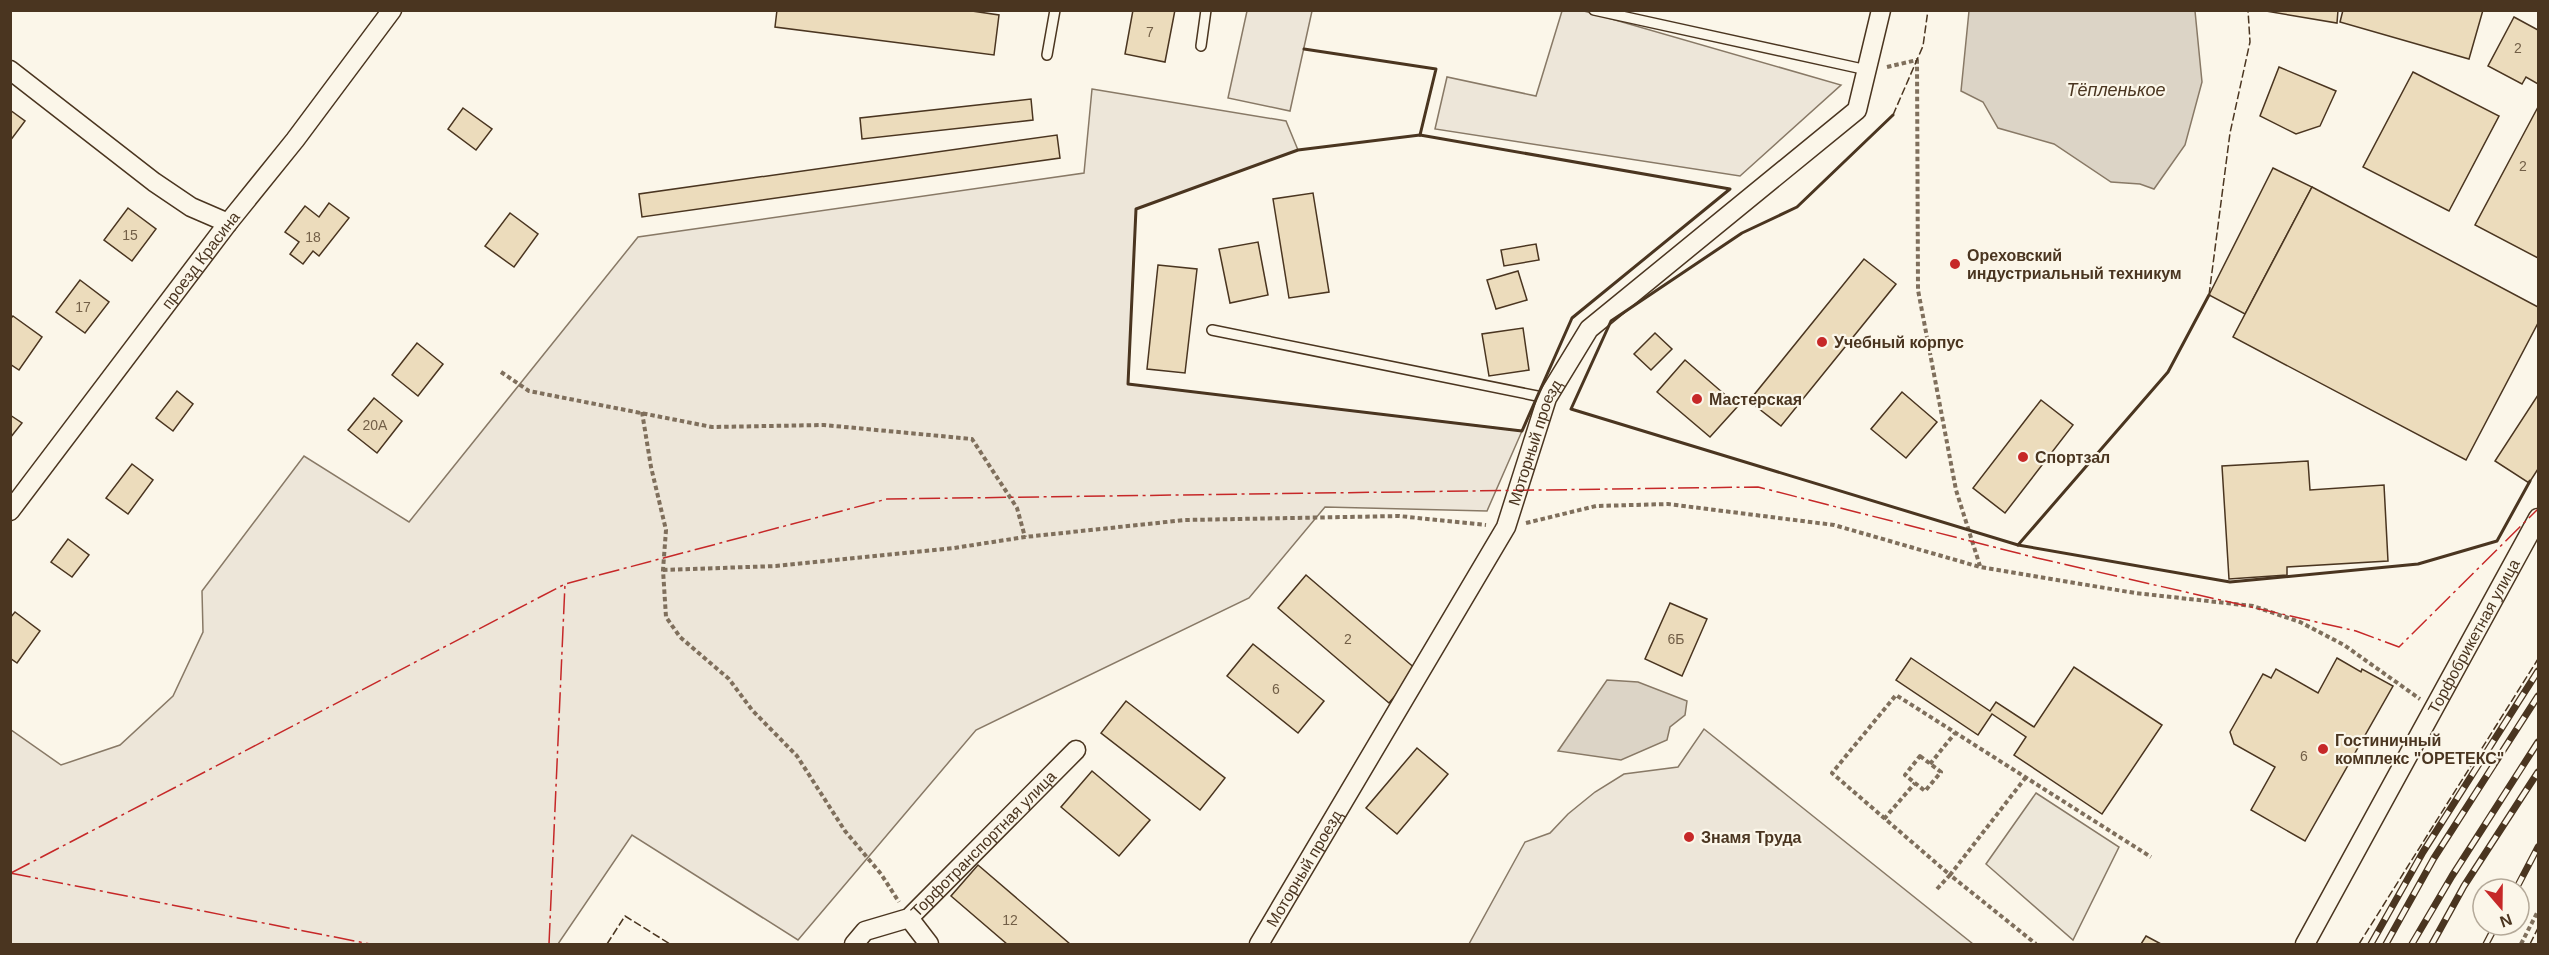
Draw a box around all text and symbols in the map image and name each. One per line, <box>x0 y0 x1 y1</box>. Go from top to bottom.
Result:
house number: 7 <box>1146 24 1154 40</box>
house number: 2 <box>2514 40 2522 56</box>
water label: Тёпленькое <box>2067 80 2165 100</box>
house number: 2 <box>2519 158 2527 174</box>
street label: проезд Красина <box>158 208 243 312</box>
house number: 15 <box>122 227 138 243</box>
house number: 18 <box>305 229 321 245</box>
place label: Ореховский индустриальный техникум <box>1967 247 2182 282</box>
marker: Ореховский индустриальный техникум <box>1948 257 1962 271</box>
house number: 17 <box>75 299 91 315</box>
place label: Учебный корпус <box>1834 334 1964 351</box>
marker: Учебный корпус <box>1815 335 1829 349</box>
street label: Моторный проезд <box>1505 376 1565 508</box>
place label: Мастерская <box>1709 391 1802 408</box>
marker: Мастерская <box>1690 392 1704 406</box>
house number: 20А <box>363 417 388 433</box>
place label: Спортзал <box>2035 449 2110 466</box>
marker: Спортзал <box>2016 450 2030 464</box>
street label: Торфобрикетная улица <box>2425 556 2523 716</box>
house number: 2 <box>1344 631 1352 647</box>
house number: 6Б <box>1668 631 1684 647</box>
house number: 6 <box>1272 681 1280 697</box>
place label: Гостиничный комплекс "ОРЕТЕКС" <box>2335 732 2504 767</box>
marker: Гостиничный комплекс "ОРЕТЕКС" <box>2316 742 2330 756</box>
house number: 6 <box>2300 748 2308 764</box>
street label: Торфотранспортная улица <box>907 767 1059 920</box>
street label: Моторный проезд <box>1263 807 1346 930</box>
place label: Знамя Труда <box>1701 829 1802 846</box>
marker: Знамя Труда <box>1682 830 1696 844</box>
north arrow <box>2471 877 2531 937</box>
text: N <box>2498 911 2514 931</box>
house number: 12 <box>1002 912 1018 928</box>

